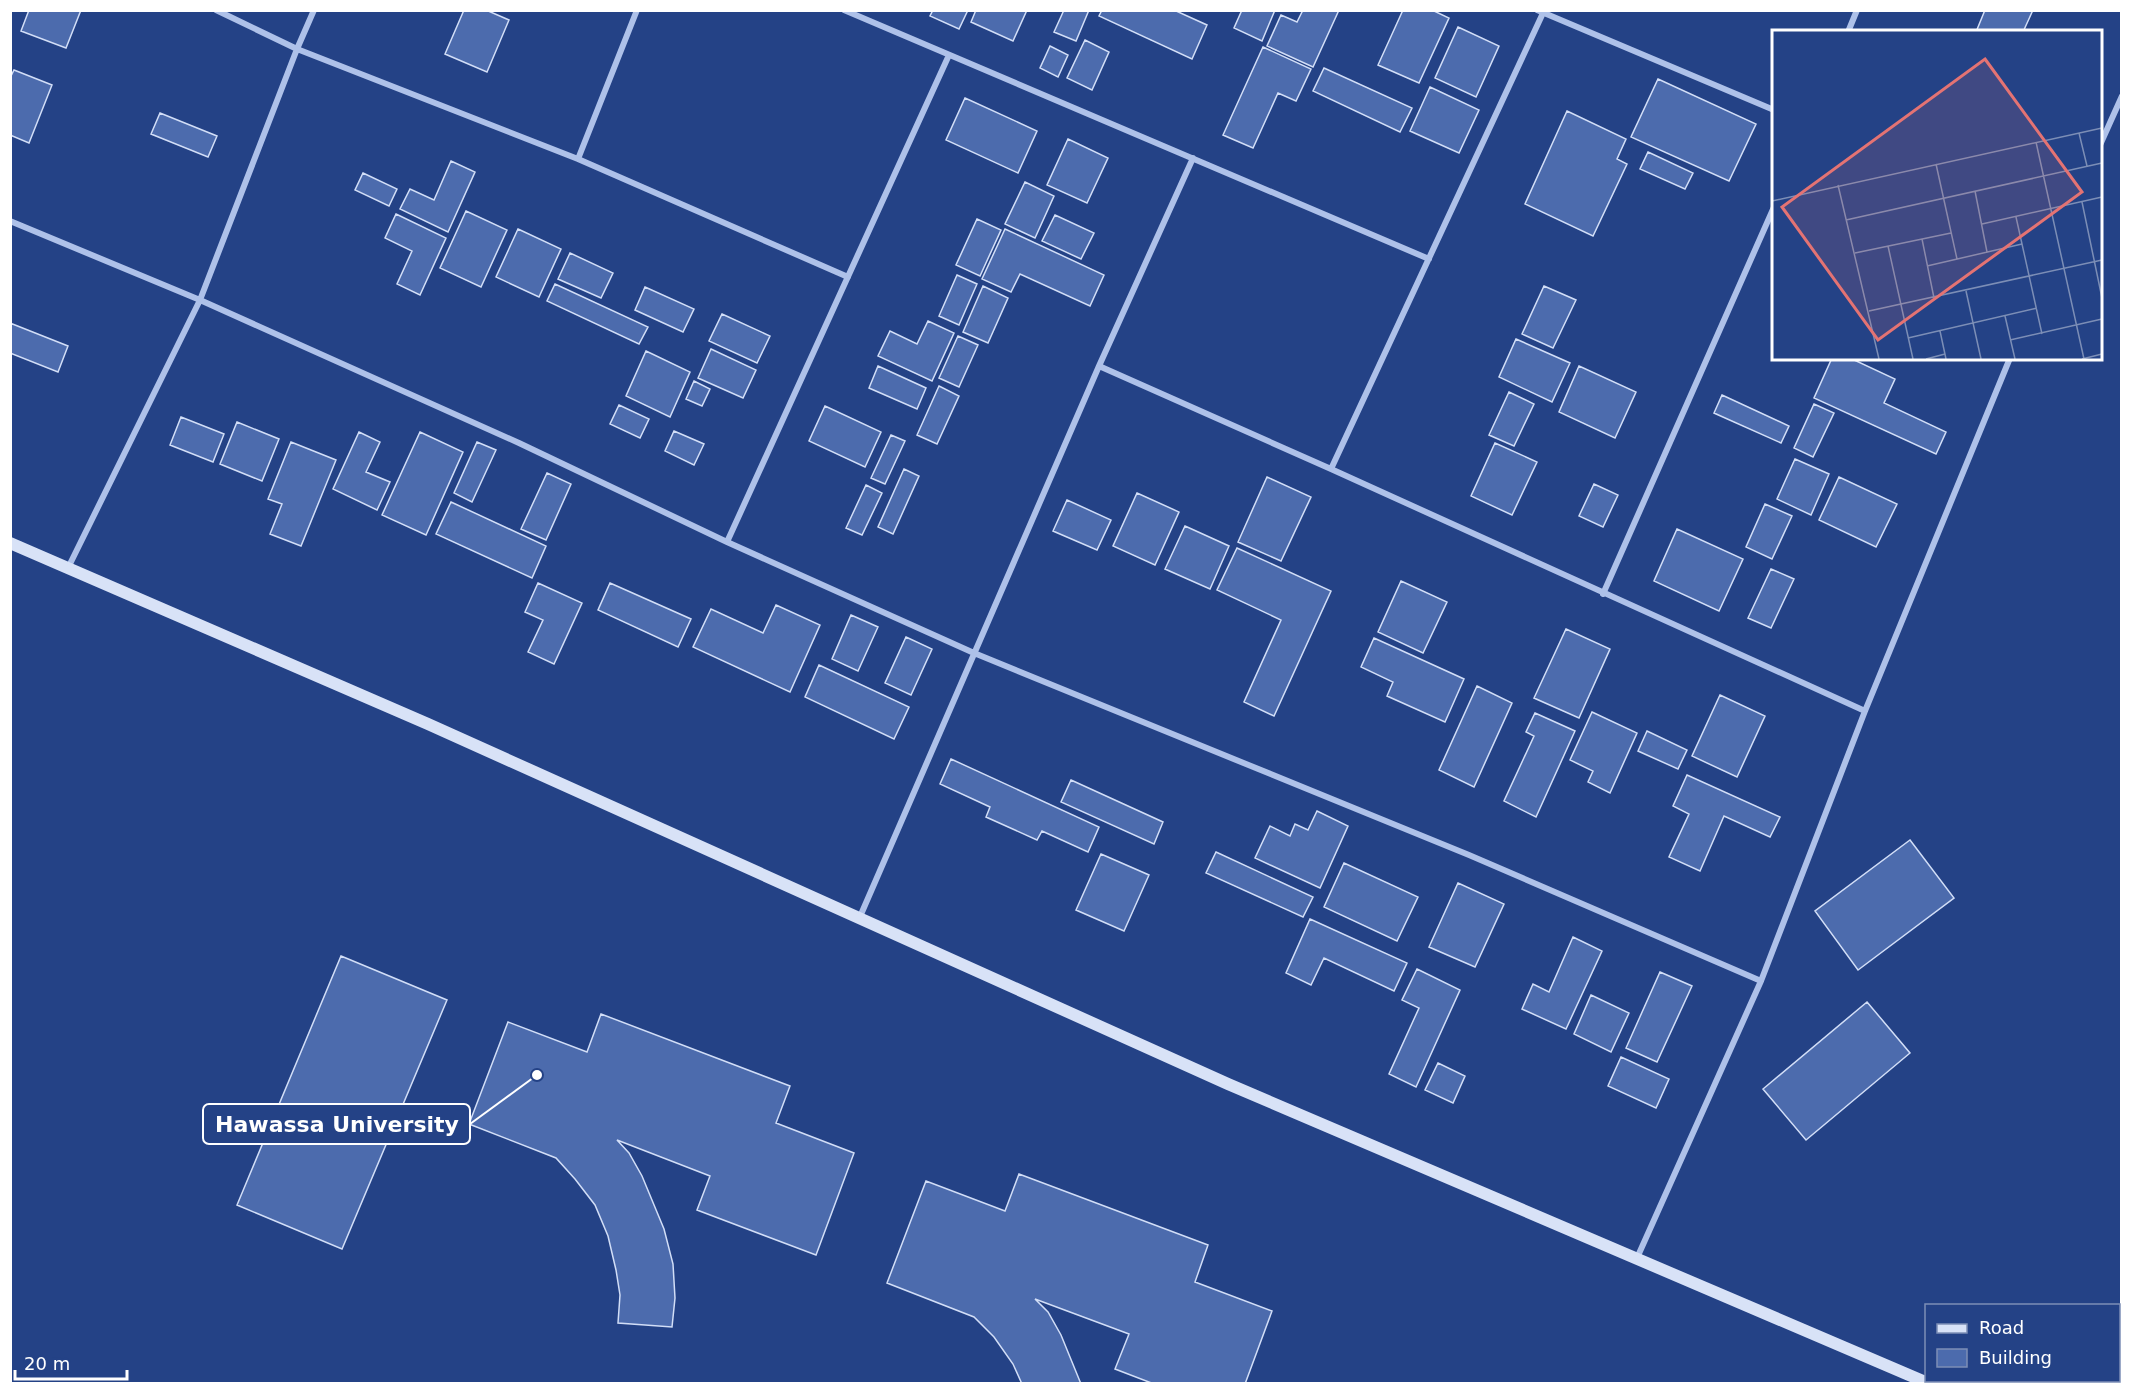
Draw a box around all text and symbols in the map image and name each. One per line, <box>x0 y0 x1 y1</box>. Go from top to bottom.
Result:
inset map <box>1772 30 2102 360</box>
callout: Hawassa University <box>203 1104 470 1144</box>
text: Hawassa University <box>215 1112 459 1137</box>
legend <box>1925 1304 2120 1382</box>
text: Road <box>1979 1317 2024 1338</box>
scale bar <box>15 1343 128 1381</box>
text: Building <box>1979 1347 2052 1368</box>
text: 20 m <box>24 1353 70 1374</box>

